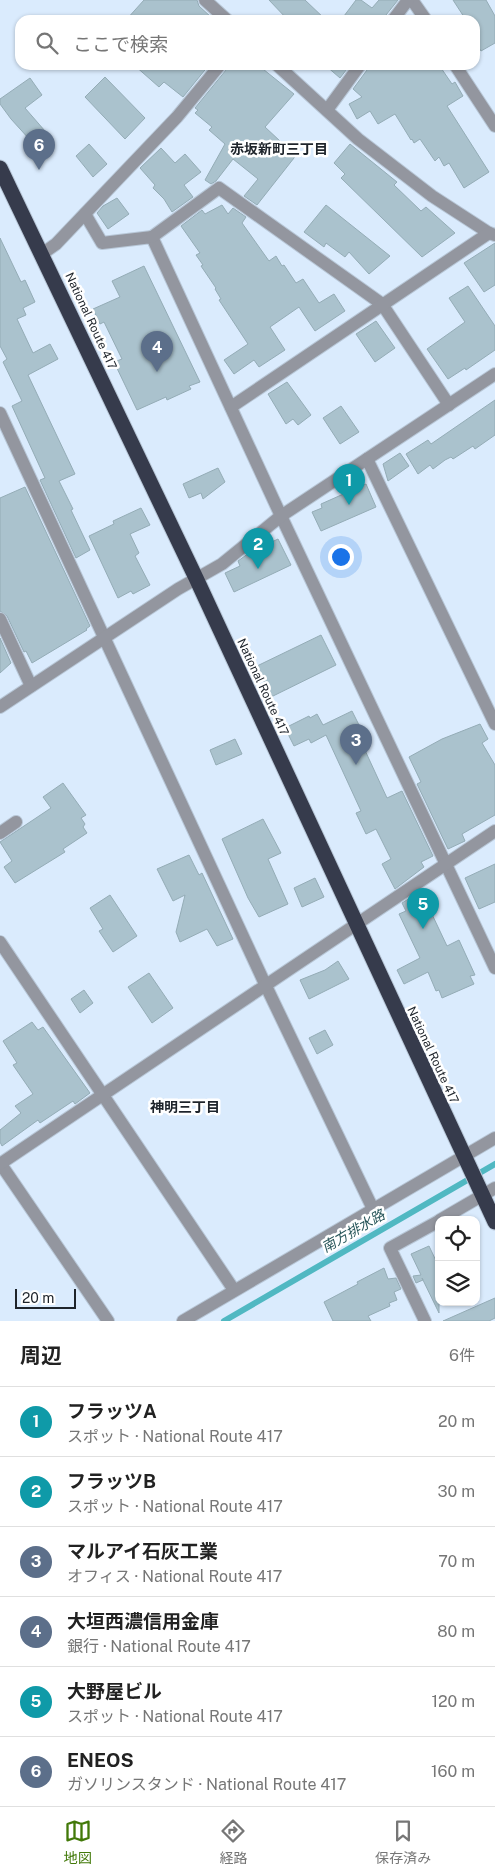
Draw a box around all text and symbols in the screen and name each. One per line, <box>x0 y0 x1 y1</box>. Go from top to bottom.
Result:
search box <box>15 15 480 70</box>
icon: search <box>33 29 61 57</box>
text: ここで検索 <box>73 33 168 55</box>
pin: 6 <box>23 129 55 170</box>
district label: 赤坂新町三丁目 <box>230 141 328 157</box>
street label: National Route 417 <box>62 270 120 372</box>
pin: 4 <box>141 331 173 372</box>
pin: 1 <box>333 464 365 505</box>
pin: 2 <box>242 528 274 569</box>
your location <box>328 544 354 570</box>
street label: National Route 417 <box>234 636 292 738</box>
pin: 3 <box>340 724 372 765</box>
pin: 5 <box>407 888 439 929</box>
street label: National Route 417 <box>404 1004 462 1106</box>
district label: 神明三丁目 <box>150 1099 220 1115</box>
water label: 南方排水路 <box>319 1206 388 1255</box>
map controls <box>435 1216 480 1306</box>
button: locate <box>435 1216 480 1261</box>
button: layers <box>435 1261 480 1306</box>
scale bar <box>15 1286 76 1309</box>
text: 20 m <box>22 1290 54 1306</box>
text: 周辺 <box>20 1343 62 1368</box>
text: 6件 <box>449 1346 475 1365</box>
text: フラッツA <box>67 1400 157 1422</box>
text: 1 <box>33 1412 39 1431</box>
text: 20 m <box>438 1412 475 1431</box>
text: スポット · National Route 417 <box>67 1427 283 1446</box>
text: フラッツB <box>67 1470 156 1492</box>
text: 2 <box>31 1482 41 1501</box>
text: 30 m <box>438 1482 475 1501</box>
text: スポット · National Route 417 <box>67 1497 283 1516</box>
text: マルアイ石灰工業 <box>67 1540 218 1562</box>
text: 3 <box>31 1552 41 1571</box>
text: 70 m <box>438 1552 475 1571</box>
text: オフィス · National Route 417 <box>67 1567 282 1586</box>
text: 大垣西濃信用金庫 <box>67 1610 219 1632</box>
text: 4 <box>31 1622 41 1641</box>
text: 80 m <box>437 1622 475 1641</box>
text: 銀行 · National Route 417 <box>67 1637 251 1656</box>
text: 大野屋ビル <box>67 1680 162 1702</box>
text: 5 <box>31 1692 41 1711</box>
text: 120 m <box>431 1692 475 1711</box>
text: スポット · National Route 417 <box>67 1707 283 1726</box>
text: ENEOS <box>67 1749 134 1771</box>
text: 6 <box>31 1762 41 1781</box>
text: 160 m <box>431 1762 475 1781</box>
text: ガソリンスタンド · National Route 417 <box>67 1775 346 1794</box>
tab: 地図 <box>64 1817 92 1867</box>
tab: 経路 <box>219 1817 247 1867</box>
tab: 保存済み <box>375 1817 431 1867</box>

